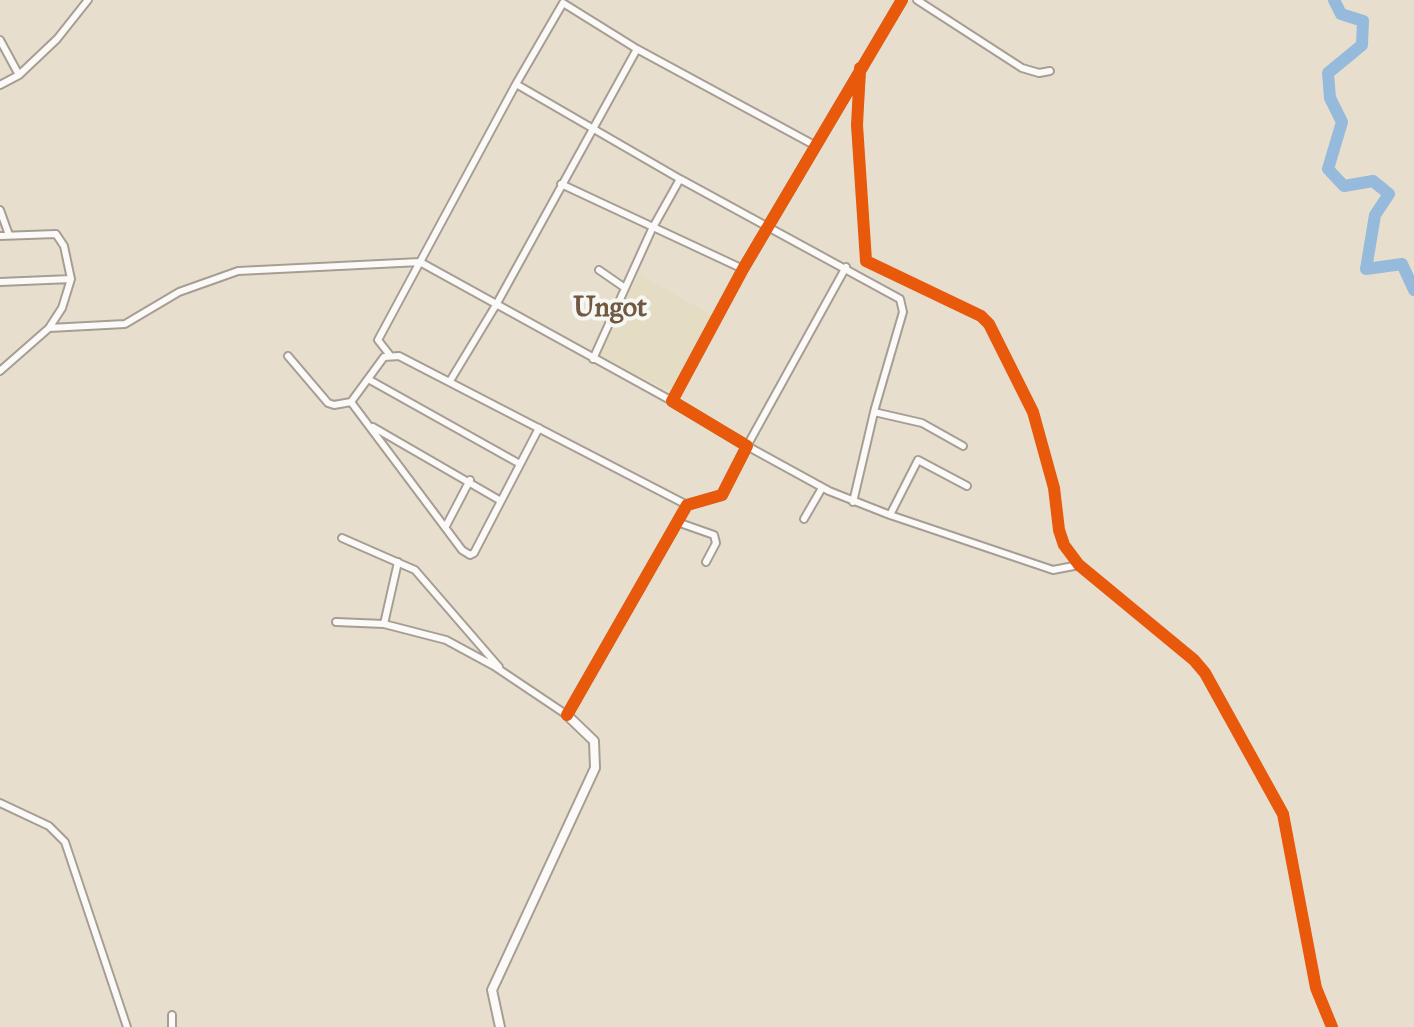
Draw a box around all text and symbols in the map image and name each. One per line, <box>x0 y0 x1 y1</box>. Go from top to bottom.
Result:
district label: Ungot <box>573 292 647 326</box>

